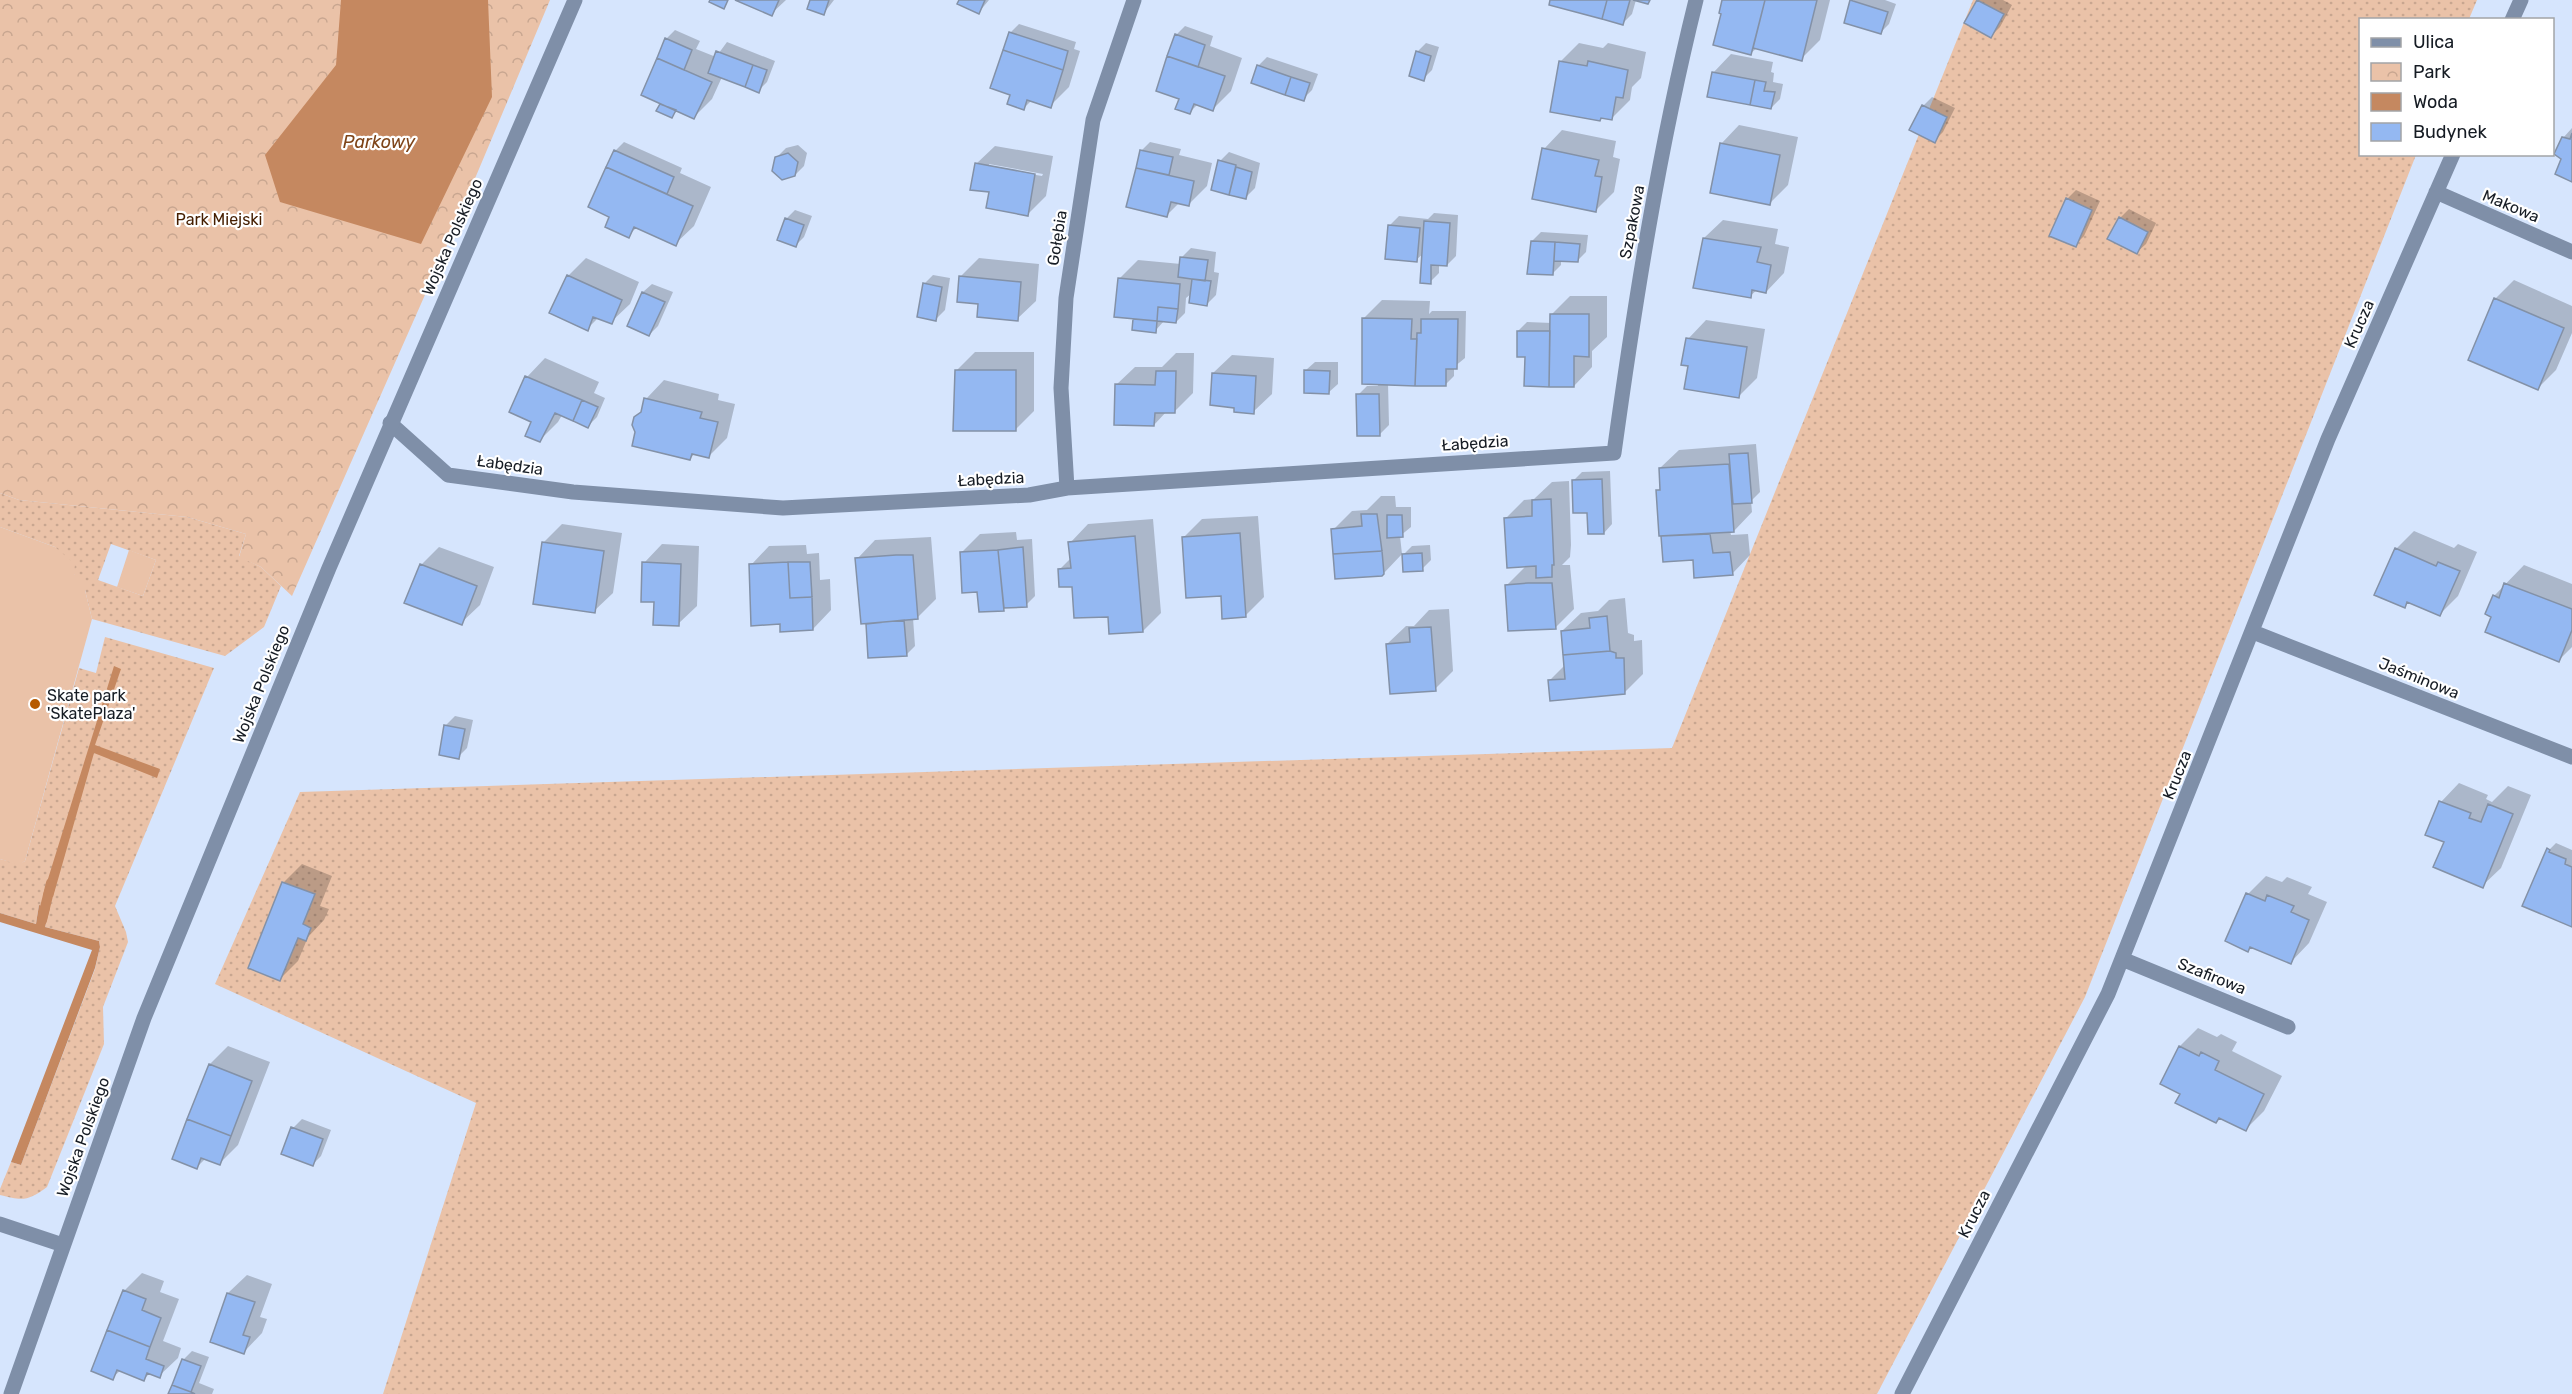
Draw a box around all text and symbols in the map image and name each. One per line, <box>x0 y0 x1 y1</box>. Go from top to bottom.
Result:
legend <box>2359 18 2554 156</box>
text: Ulica <box>2413 31 2454 53</box>
text: Park <box>2413 61 2451 83</box>
text: Woda <box>2413 91 2458 113</box>
text: Budynek <box>2413 121 2487 143</box>
water label: Parkowy <box>343 131 416 153</box>
street label: Wojska Polskiego <box>418 176 486 298</box>
street label: Szpakowa <box>1616 184 1648 260</box>
street label: Makowa <box>2480 186 2542 226</box>
street label: Gołębia <box>1043 209 1072 267</box>
park label: Park Miejski <box>176 210 262 229</box>
street label: Krucza <box>2340 297 2378 351</box>
street label: Łabędzia <box>1441 431 1509 456</box>
street label: Łabędzia <box>475 451 544 480</box>
street label: Łabędzia <box>957 468 1025 491</box>
street label: Wojska Polskiego <box>229 622 293 746</box>
street label: Jaśminowa <box>2376 653 2462 703</box>
place label: Skate park 'SkatePlaza' <box>47 686 136 723</box>
marker: Skate park 'SkatePlaza' <box>28 697 42 711</box>
street label: Krucza <box>2159 748 2195 802</box>
street label: Szafirowa <box>2175 954 2249 998</box>
street label: Wojska Polskiego <box>53 1075 113 1199</box>
street label: Krucza <box>1954 1187 1994 1241</box>

